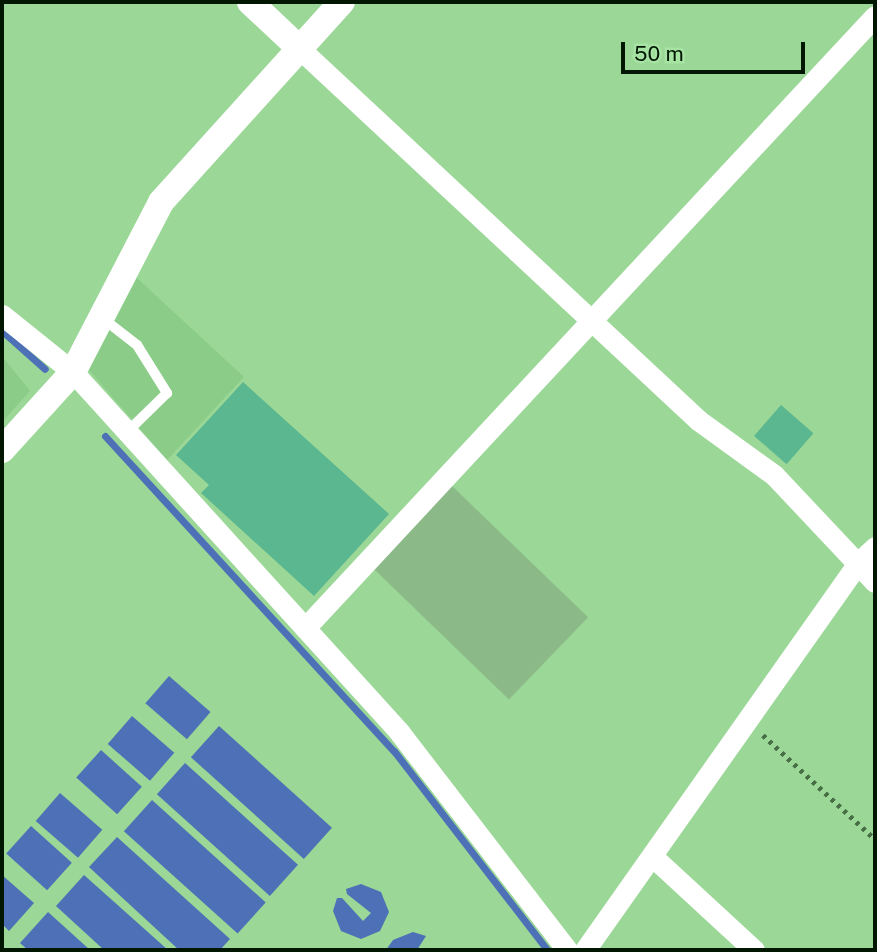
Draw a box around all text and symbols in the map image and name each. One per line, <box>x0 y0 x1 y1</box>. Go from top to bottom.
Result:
scale bar <box>625 28 809 72</box>
text: 50 m <box>634 41 684 66</box>

